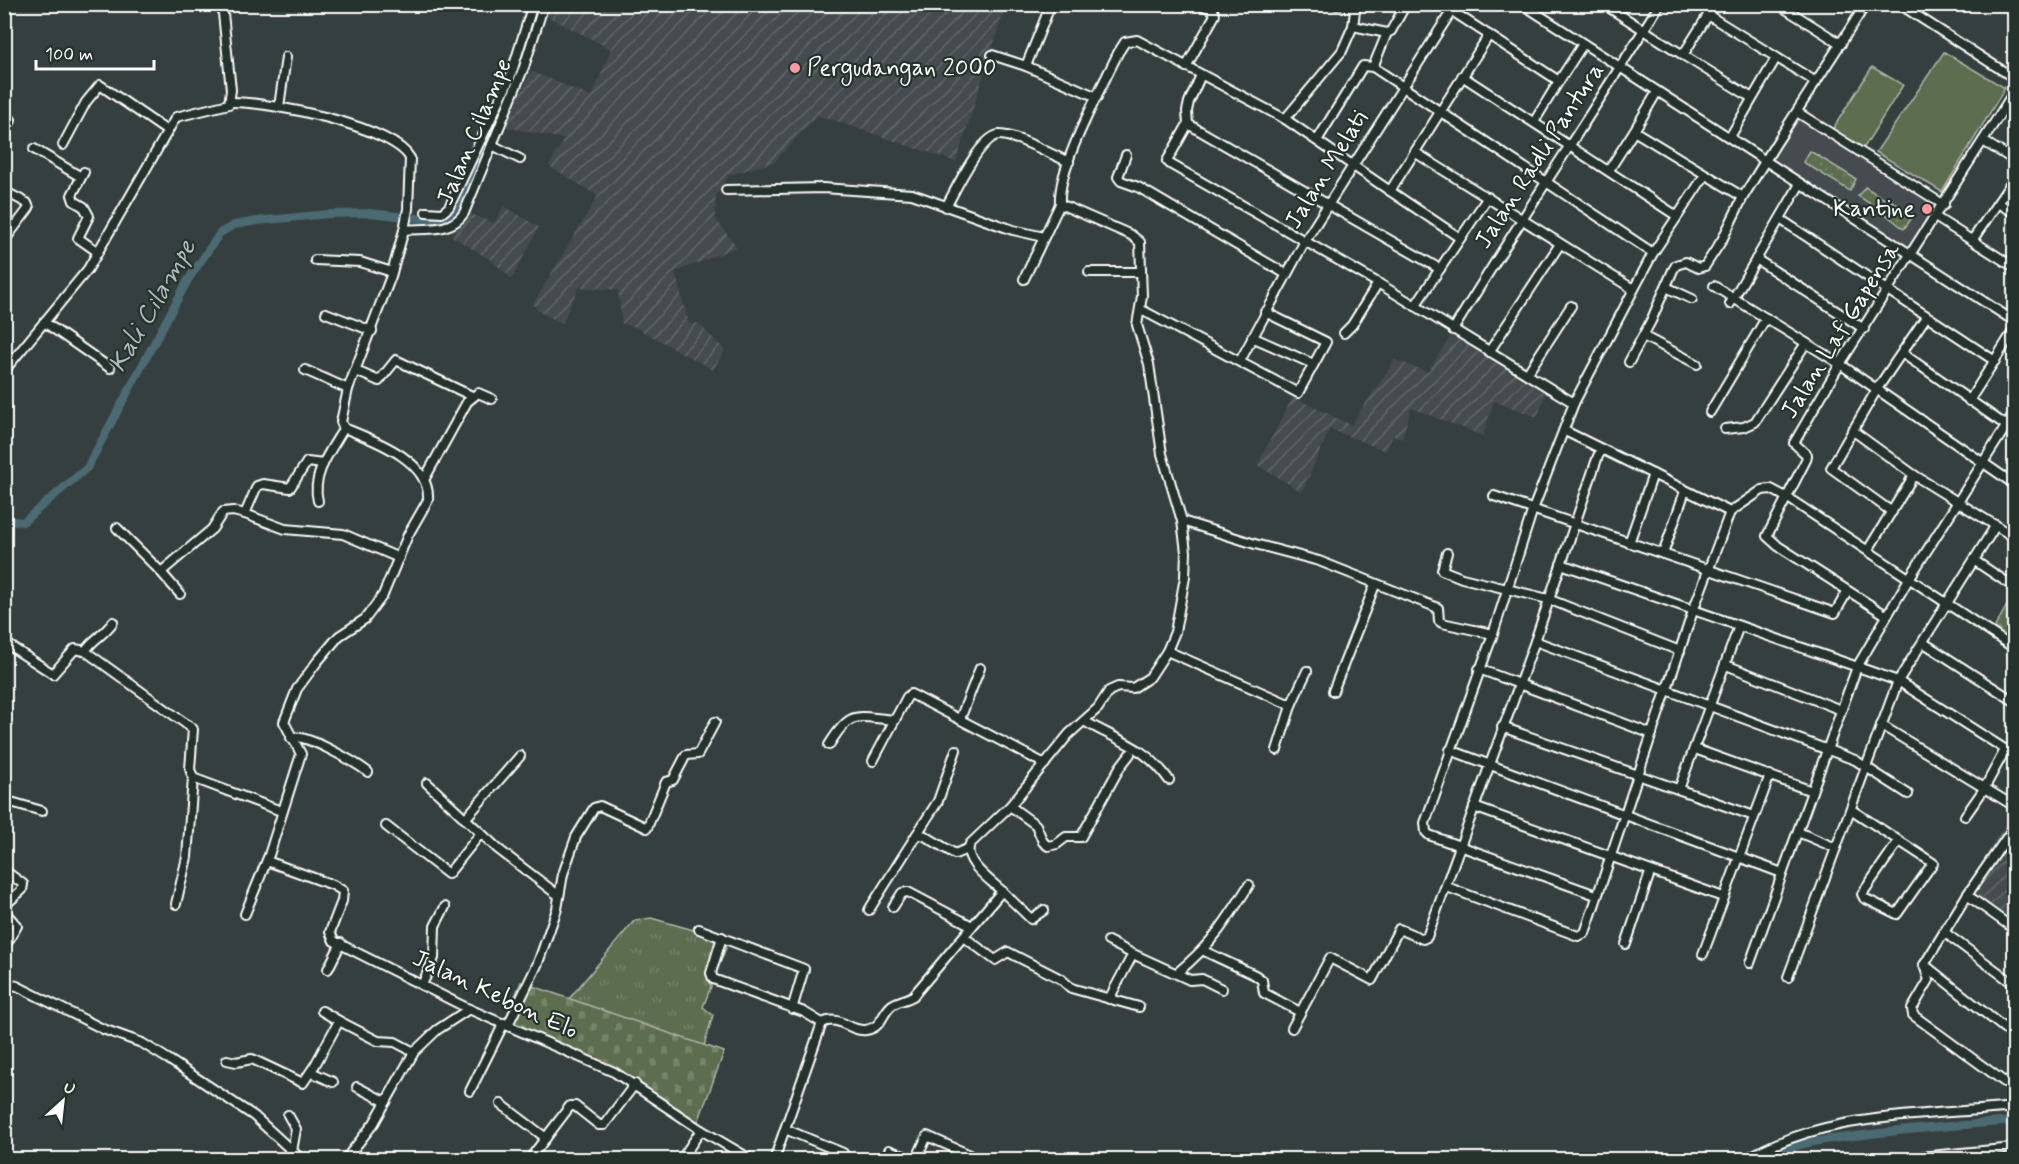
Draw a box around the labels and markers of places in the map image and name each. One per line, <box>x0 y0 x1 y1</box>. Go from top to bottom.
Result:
place label: Pergudangan 2000 <box>807 53 996 86</box>
marker: Pergudangan 2000 <box>788 61 802 75</box>
place label: Kantine <box>1833 194 1915 225</box>
marker: Kantine <box>1920 202 1934 216</box>

